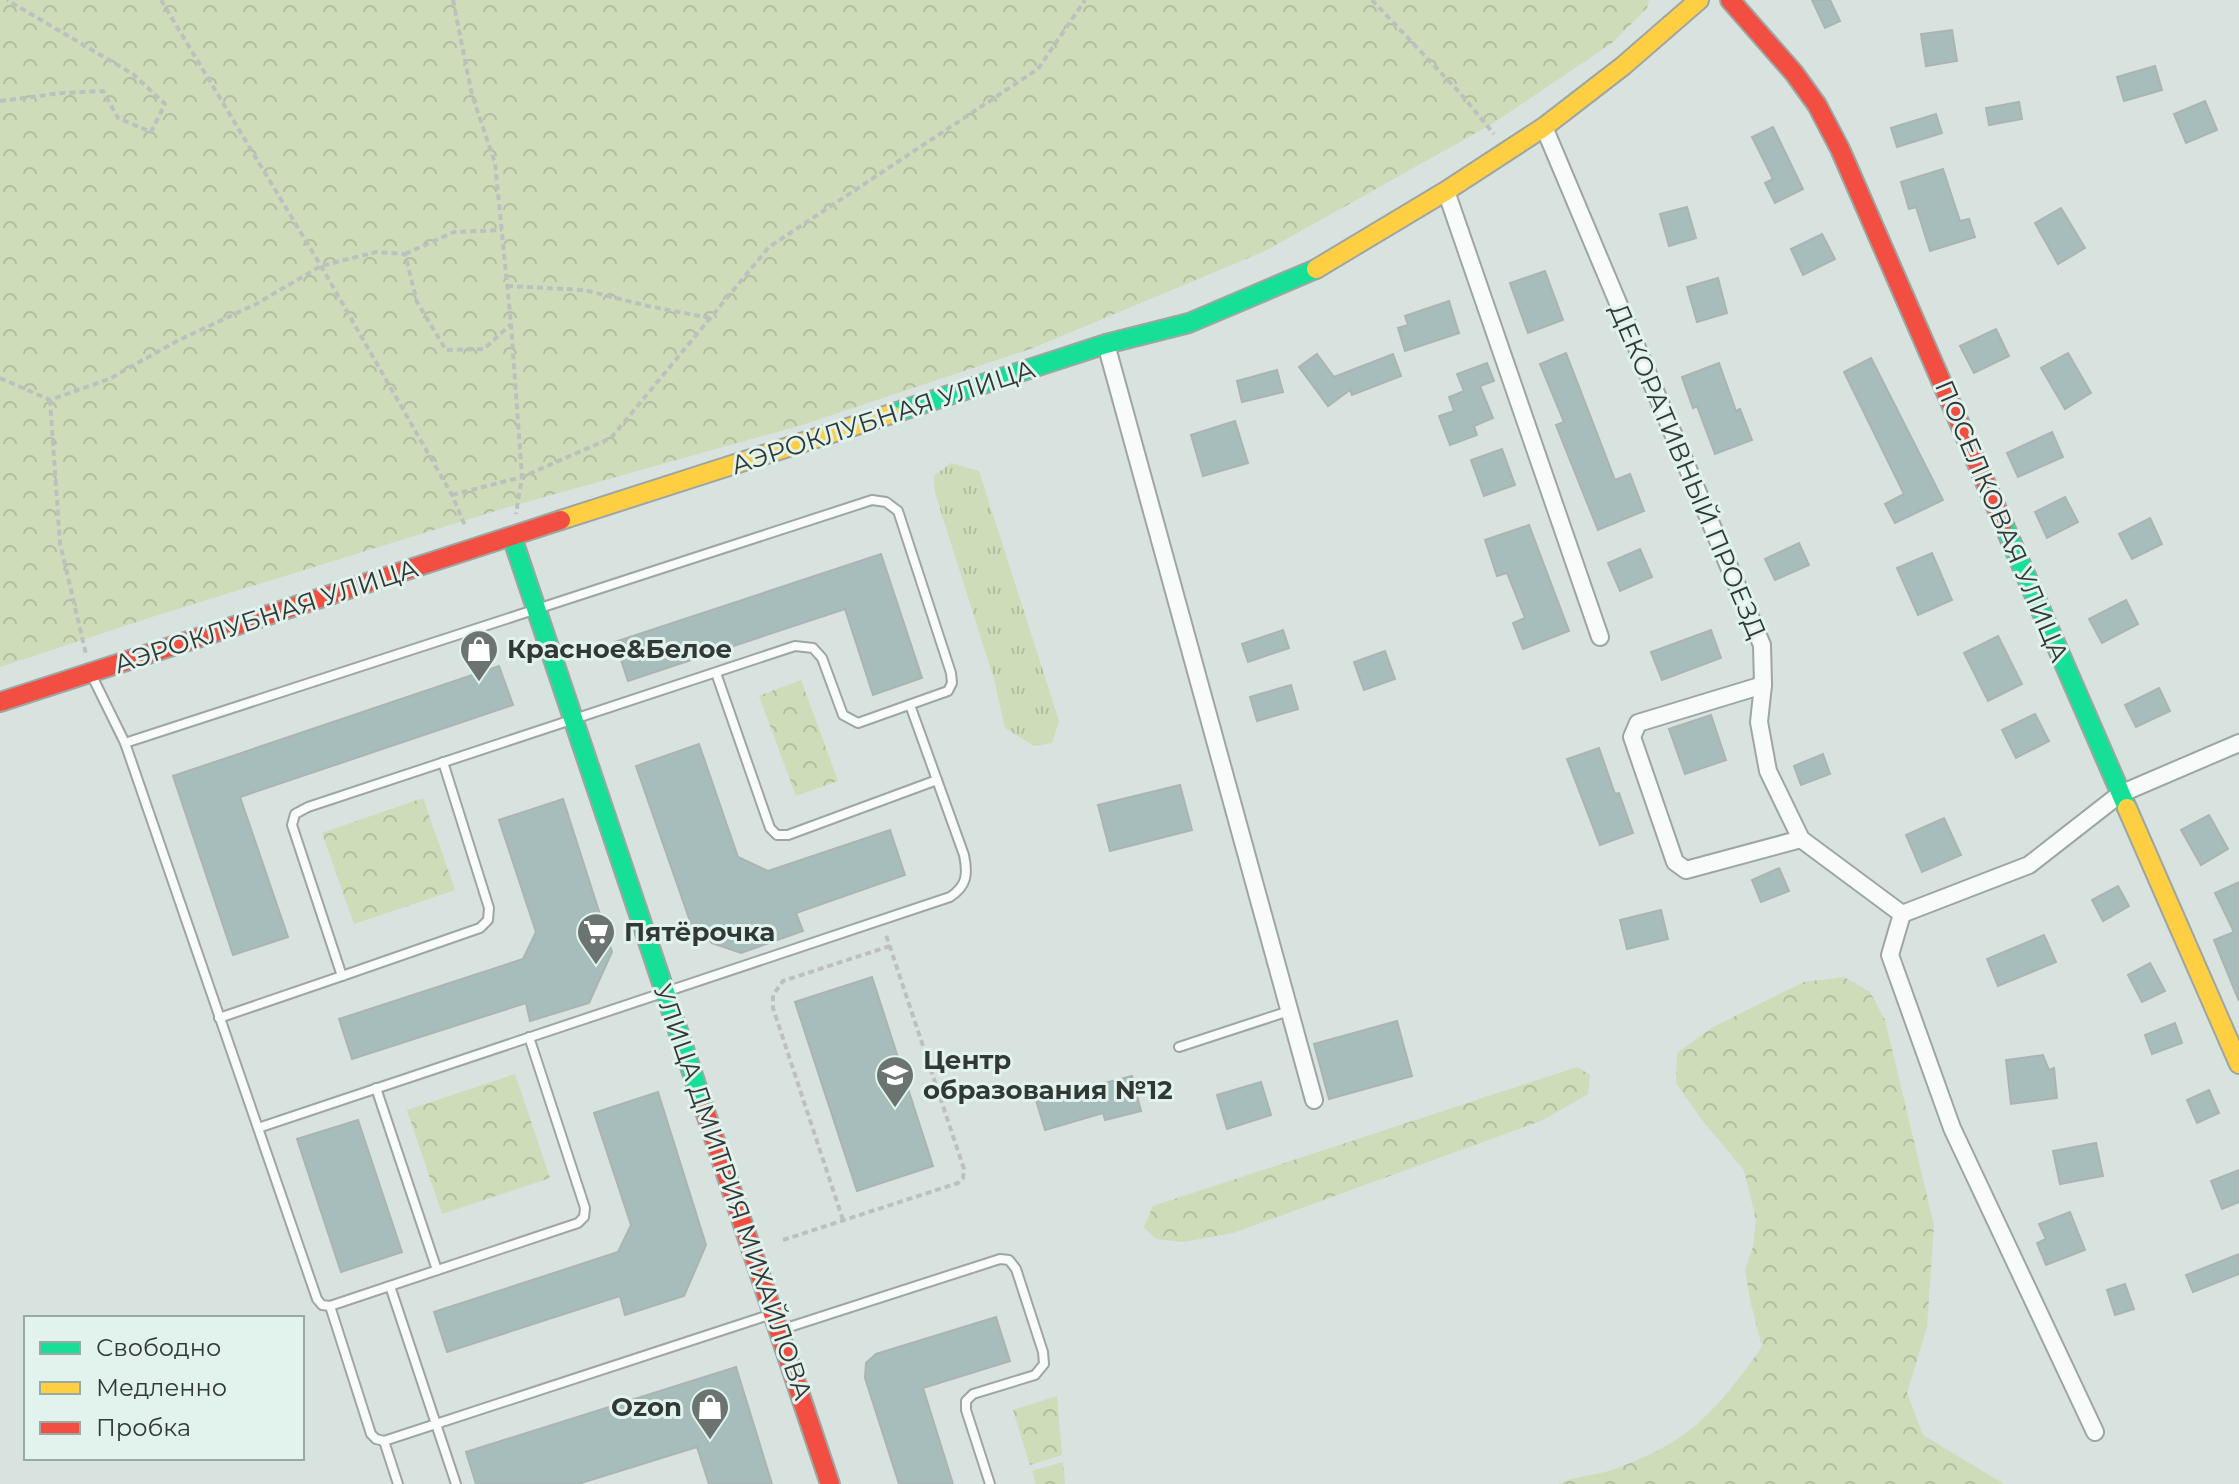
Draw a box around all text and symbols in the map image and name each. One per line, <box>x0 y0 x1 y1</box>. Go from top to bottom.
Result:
street label: ДЕКОРАТИВНЫЙ ПРОЕЗД <box>1603 299 1773 643</box>
street label: АЭРОКЛУБНАЯ УЛИЦА <box>727 353 1039 481</box>
street label: ПОСЕЛКОВАЯ УЛИЦА <box>1928 375 2076 667</box>
street label: АЭРОКЛУБНАЯ УЛИЦА <box>110 552 422 680</box>
shop icon: Красное&Белое <box>458 628 500 683</box>
place label: Красное&Белое <box>507 633 732 665</box>
supermarket icon: Пятёрочка <box>575 911 617 966</box>
place label: Пятёрочка <box>624 916 775 948</box>
street label: УЛИЦА ДМИТРИЯ МИХАЙЛОВА <box>647 980 819 1404</box>
place label: Центр образования №12 <box>923 1044 1172 1106</box>
school or university icon: Центр образования №12 <box>874 1054 916 1109</box>
legend <box>24 1316 304 1460</box>
text: Свободно <box>96 1333 221 1362</box>
text: Медленно <box>96 1373 227 1402</box>
shop icon: Ozon <box>689 1386 731 1441</box>
place label: Ozon <box>611 1391 682 1423</box>
text: Пробка <box>96 1413 191 1442</box>

